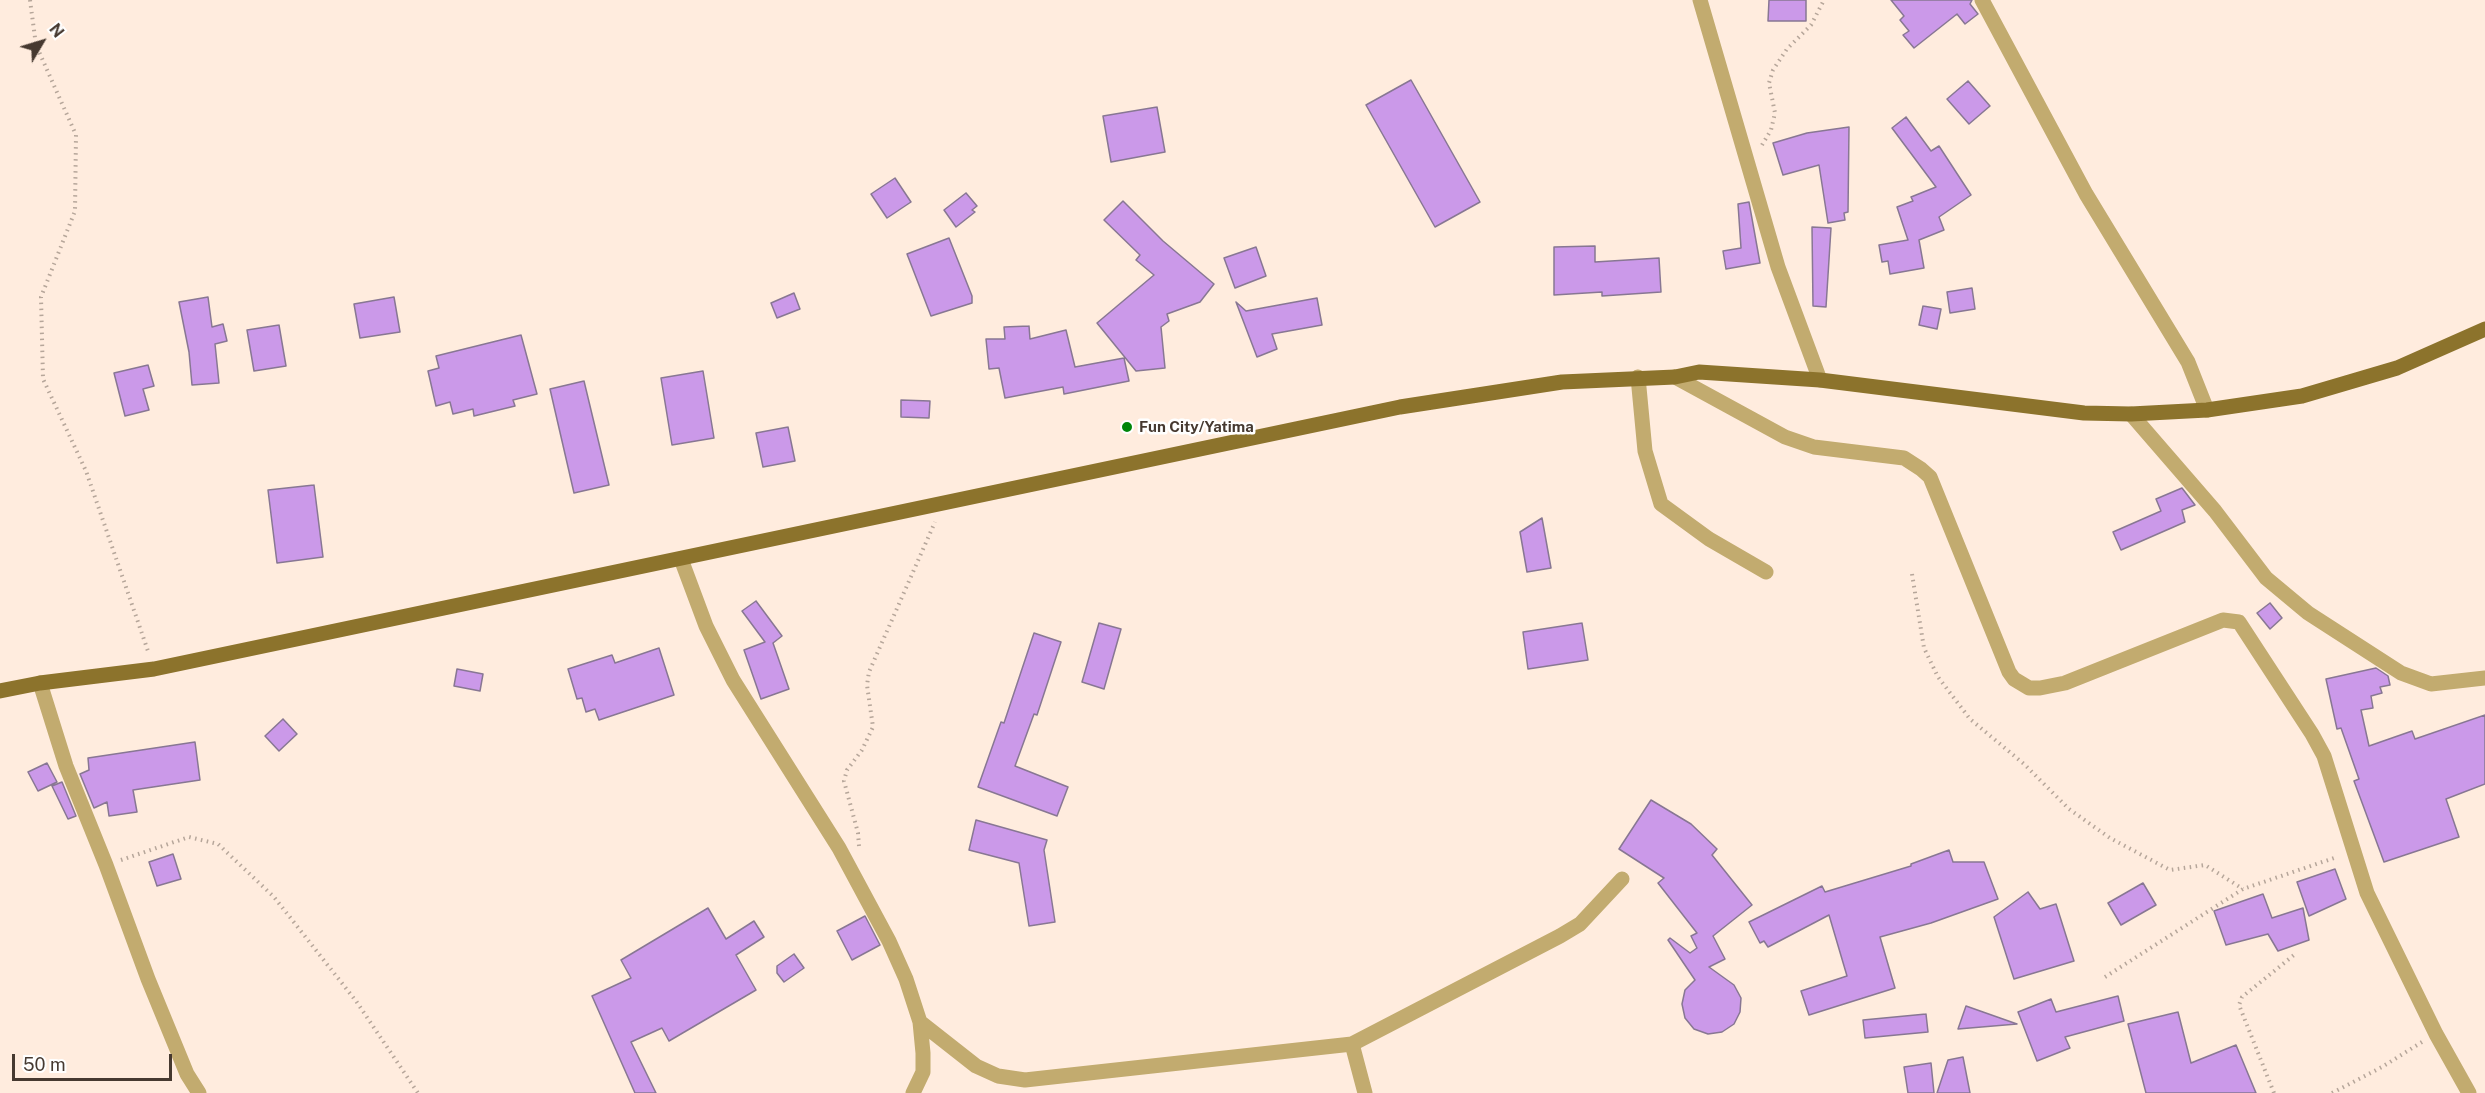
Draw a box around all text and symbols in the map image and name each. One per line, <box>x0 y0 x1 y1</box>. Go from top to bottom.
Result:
north arrow <box>12 12 72 72</box>
text: N <box>45 20 68 41</box>
place label: Fun City/Yatima <box>1139 418 1254 436</box>
marker: Fun City/Yatima <box>1120 420 1134 434</box>
scale bar <box>15 1042 176 1080</box>
text: 50 m <box>23 1054 66 1075</box>

